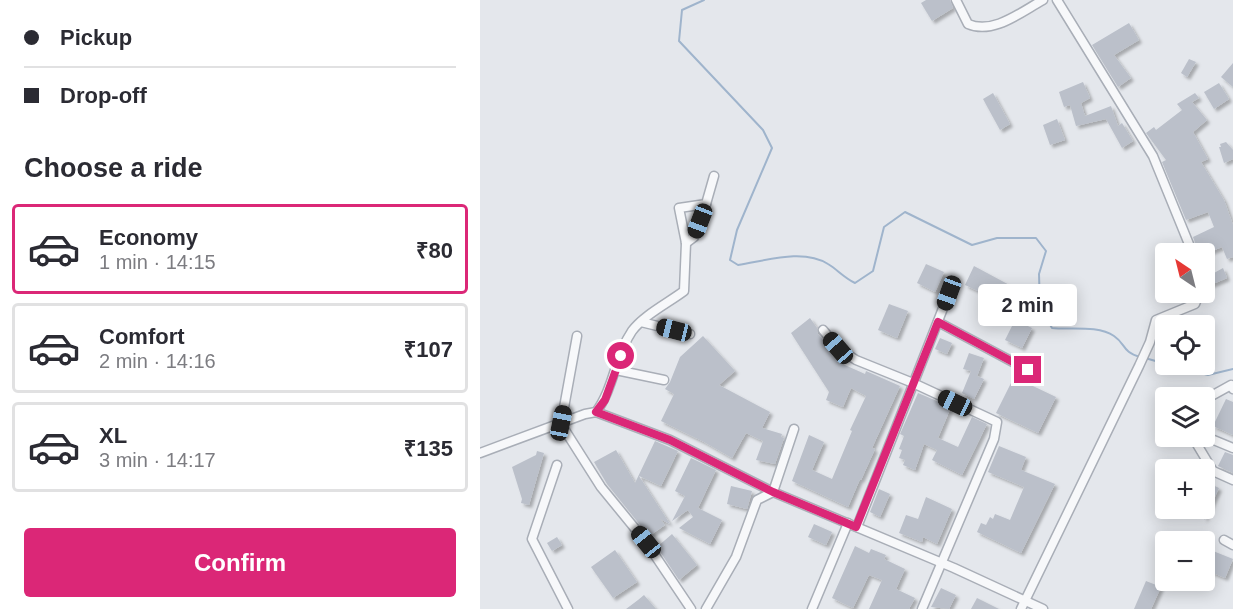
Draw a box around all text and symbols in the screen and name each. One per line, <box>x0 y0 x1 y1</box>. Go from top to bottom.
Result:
text: Pickup <box>60 25 132 50</box>
text: Drop-off <box>60 83 147 108</box>
text: Choose a ride <box>24 153 203 183</box>
car <box>685 201 715 241</box>
icon: car <box>27 222 81 276</box>
text: Economy <box>99 225 198 250</box>
text: ₹80 <box>416 238 453 263</box>
north arrow <box>1155 243 1215 303</box>
map controls <box>1155 243 1215 591</box>
text: 1 min · 14:15 <box>99 251 216 273</box>
car <box>934 273 964 313</box>
callout: 2 min <box>978 283 1078 325</box>
text: 2 min <box>1001 294 1054 316</box>
button: locate <box>1155 315 1215 375</box>
car <box>654 317 694 343</box>
icon: car <box>27 321 81 375</box>
text: Comfort <box>99 324 185 349</box>
car <box>819 329 857 367</box>
text: ₹107 <box>404 337 453 362</box>
route start <box>607 342 634 369</box>
text: 2 min · 14:16 <box>99 350 216 372</box>
route end <box>1014 356 1041 383</box>
car <box>935 387 975 419</box>
button: layers <box>1155 387 1215 447</box>
car <box>549 404 573 442</box>
icon: car <box>27 420 81 474</box>
text: XL <box>99 423 127 448</box>
text: ₹135 <box>404 436 453 461</box>
text: 3 min · 14:17 <box>99 449 216 471</box>
button: + <box>1155 459 1215 519</box>
car <box>628 522 664 562</box>
button: Confirm <box>24 528 456 597</box>
button: − <box>1155 531 1215 591</box>

